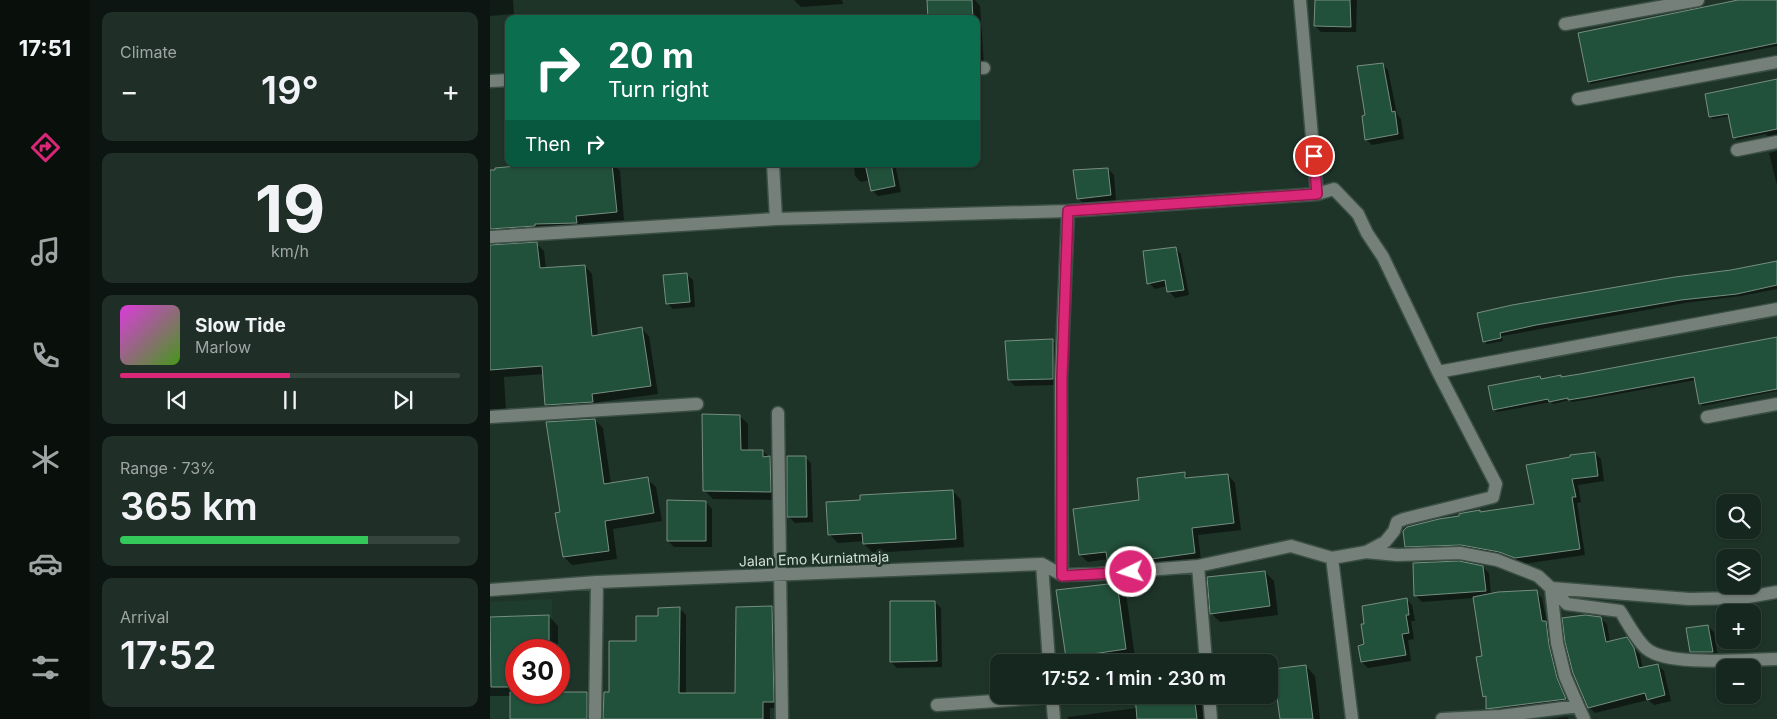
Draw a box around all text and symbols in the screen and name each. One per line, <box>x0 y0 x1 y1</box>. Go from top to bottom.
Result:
text: 20 m <box>608 34 694 76</box>
text: 17:51 <box>19 35 71 61</box>
icon: right <box>525 35 590 100</box>
text: Climate <box>120 42 177 62</box>
text: 19° <box>261 67 319 113</box>
text: − <box>120 74 139 108</box>
text: + <box>441 74 460 108</box>
text: Turn right <box>608 76 709 102</box>
icon: directions <box>28 130 63 165</box>
icon: right <box>581 130 609 158</box>
text: Then <box>525 133 571 156</box>
pin <box>1293 135 1335 177</box>
icon: arrive <box>1300 142 1328 170</box>
text: 19 <box>255 169 325 248</box>
icon: music <box>28 234 63 269</box>
text: km/h <box>271 241 309 261</box>
text: Slow Tide <box>195 314 286 337</box>
text: Marlow <box>195 337 251 357</box>
icon: phone <box>28 338 63 373</box>
icon: previous <box>163 386 191 414</box>
icon: pause <box>276 386 304 414</box>
icon: next <box>389 386 417 414</box>
icon: climate <box>28 442 63 477</box>
text: Range · 73% <box>120 458 216 478</box>
text: 365 km <box>120 483 258 529</box>
map controls <box>1716 494 1761 704</box>
button: search <box>1716 494 1761 539</box>
position arrow <box>1104 545 1156 597</box>
icon: car <box>28 546 63 581</box>
street label: Jalan Emo Kurniatmaja <box>738 547 889 570</box>
button: layers <box>1716 549 1761 594</box>
button: + <box>1716 604 1761 649</box>
text: Arrival <box>120 607 169 627</box>
text: 17:52 <box>120 632 216 678</box>
speed limit sign: 30 <box>505 639 570 704</box>
icon: filters <box>28 650 63 685</box>
button: − <box>1716 659 1761 704</box>
text: 17:52 · 1 min · 230 m <box>1042 667 1226 690</box>

